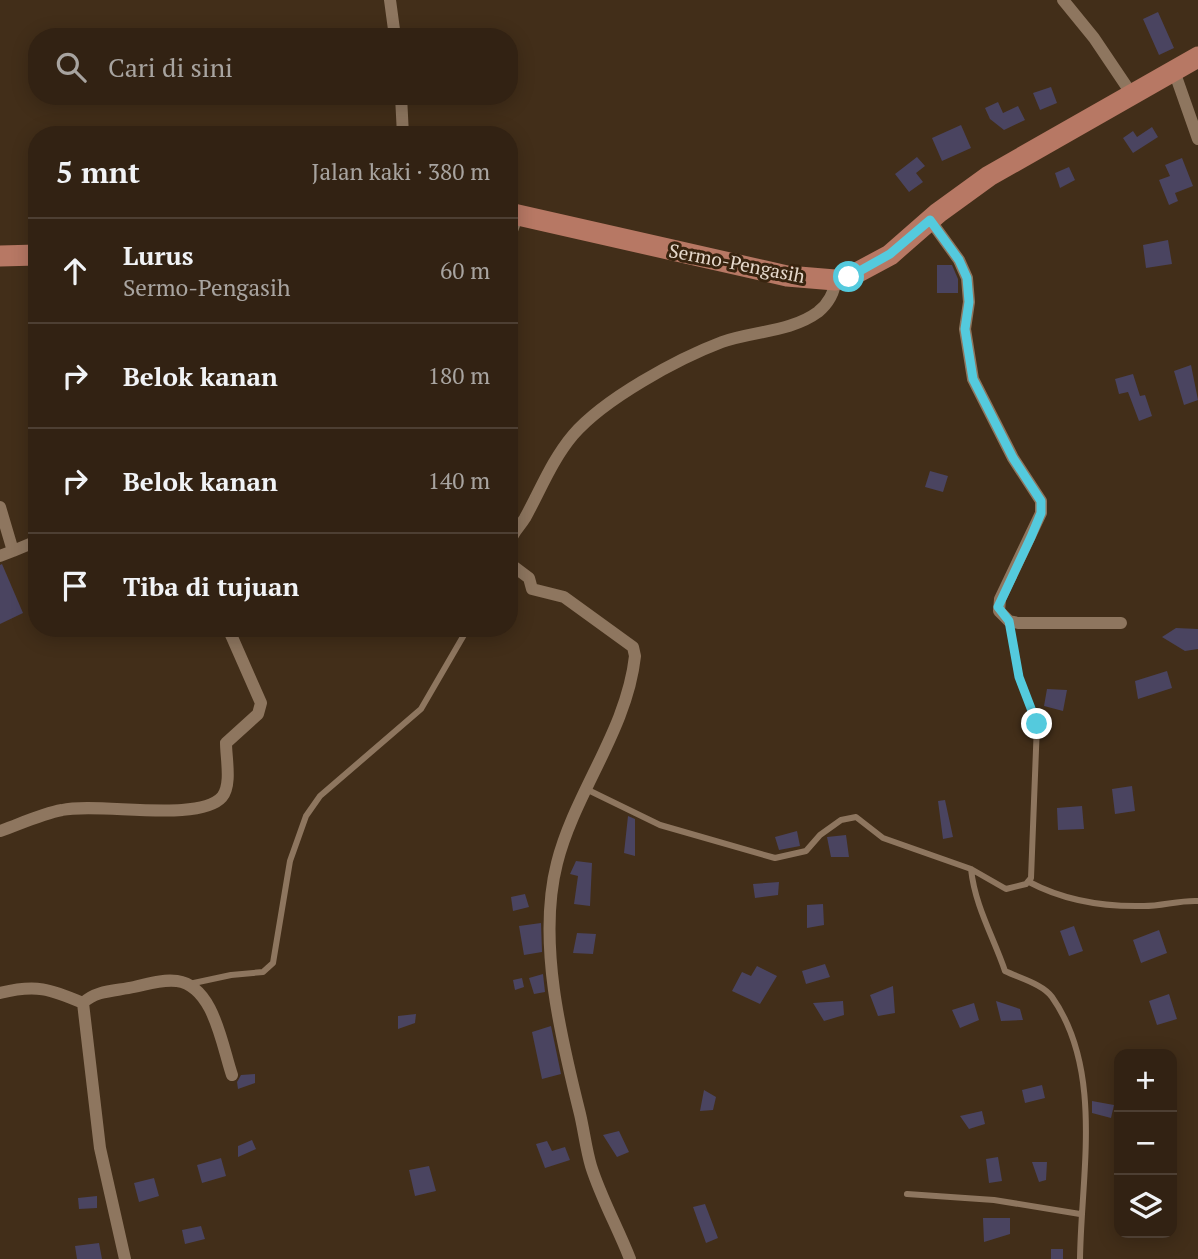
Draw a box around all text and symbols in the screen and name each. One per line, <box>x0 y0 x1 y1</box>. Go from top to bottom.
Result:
search box <box>28 28 518 105</box>
icon: search <box>52 48 90 86</box>
text: Cari di sini <box>108 50 233 84</box>
text: 5 mnt <box>56 152 140 192</box>
text: Jalan kaki · 380 m <box>312 156 490 187</box>
street label: Sermo-Pengasih <box>667 237 807 288</box>
text: Lurus <box>123 238 193 272</box>
icon: ahead <box>56 252 94 290</box>
text: 60 m <box>440 255 490 286</box>
route start <box>833 261 864 292</box>
text: Sermo-Pengasih <box>123 272 290 303</box>
icon: right <box>56 357 94 395</box>
text: Belok kanan <box>123 359 278 393</box>
text: 180 m <box>428 360 490 391</box>
icon: right <box>56 462 94 500</box>
text: Belok kanan <box>123 464 278 498</box>
text: 140 m <box>428 465 490 496</box>
icon: arrive <box>56 567 94 605</box>
text: Tiba di tujuan <box>123 569 299 603</box>
route end <box>1021 708 1052 739</box>
map controls <box>1114 1049 1177 1238</box>
button: + <box>1114 1049 1177 1112</box>
button: − <box>1114 1112 1177 1175</box>
button: layers <box>1114 1175 1177 1238</box>

